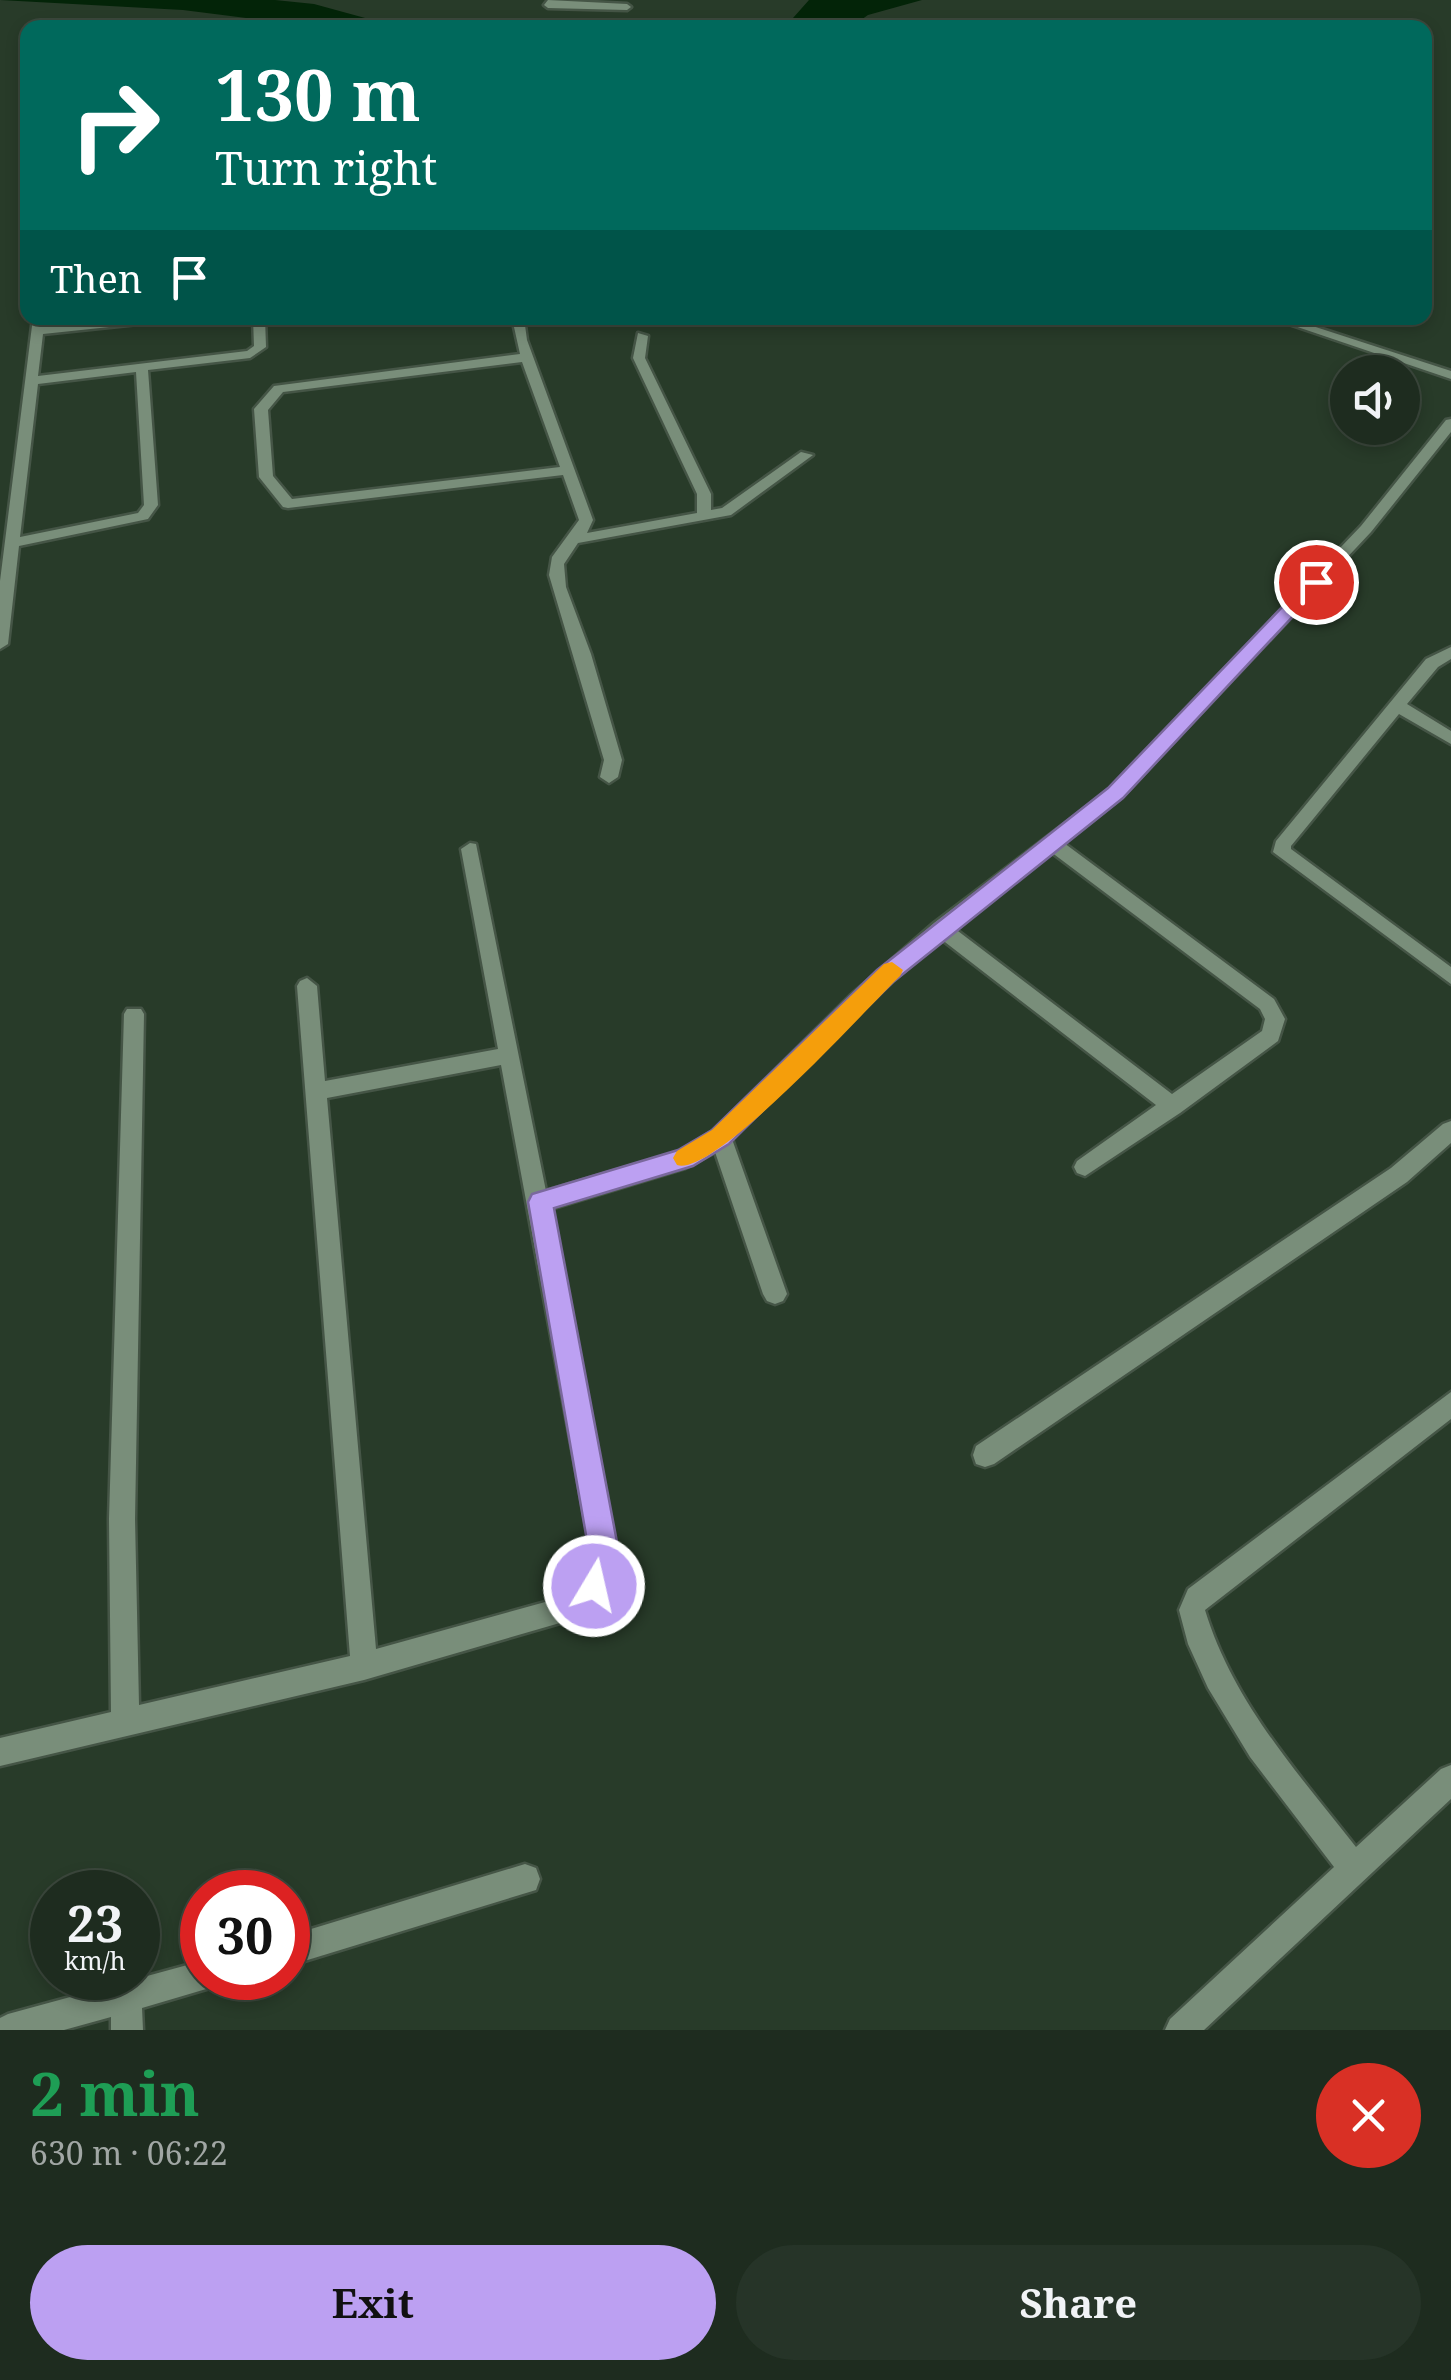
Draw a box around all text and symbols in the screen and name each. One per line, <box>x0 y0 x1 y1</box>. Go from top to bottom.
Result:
text: 130 m <box>215 46 421 142</box>
icon: right <box>50 60 180 190</box>
text: Turn right <box>215 137 437 198</box>
icon: arrive <box>162 250 217 305</box>
text: Then <box>50 252 142 304</box>
map controls <box>1330 355 1420 445</box>
button: sound <box>1330 355 1420 445</box>
pin <box>1274 540 1359 625</box>
icon: arrive <box>1289 555 1344 610</box>
position arrow <box>542 1534 646 1638</box>
speed limit sign: 30 <box>180 1870 310 2000</box>
text: 23 <box>67 1889 123 1957</box>
text: km/h <box>64 1943 126 1977</box>
text: 2 min <box>30 2052 200 2134</box>
button: close <box>1316 2063 1421 2168</box>
text: 630 m · 06:22 <box>30 2131 228 2174</box>
button: Exit <box>30 2245 716 2360</box>
button: Share <box>736 2245 1421 2360</box>

